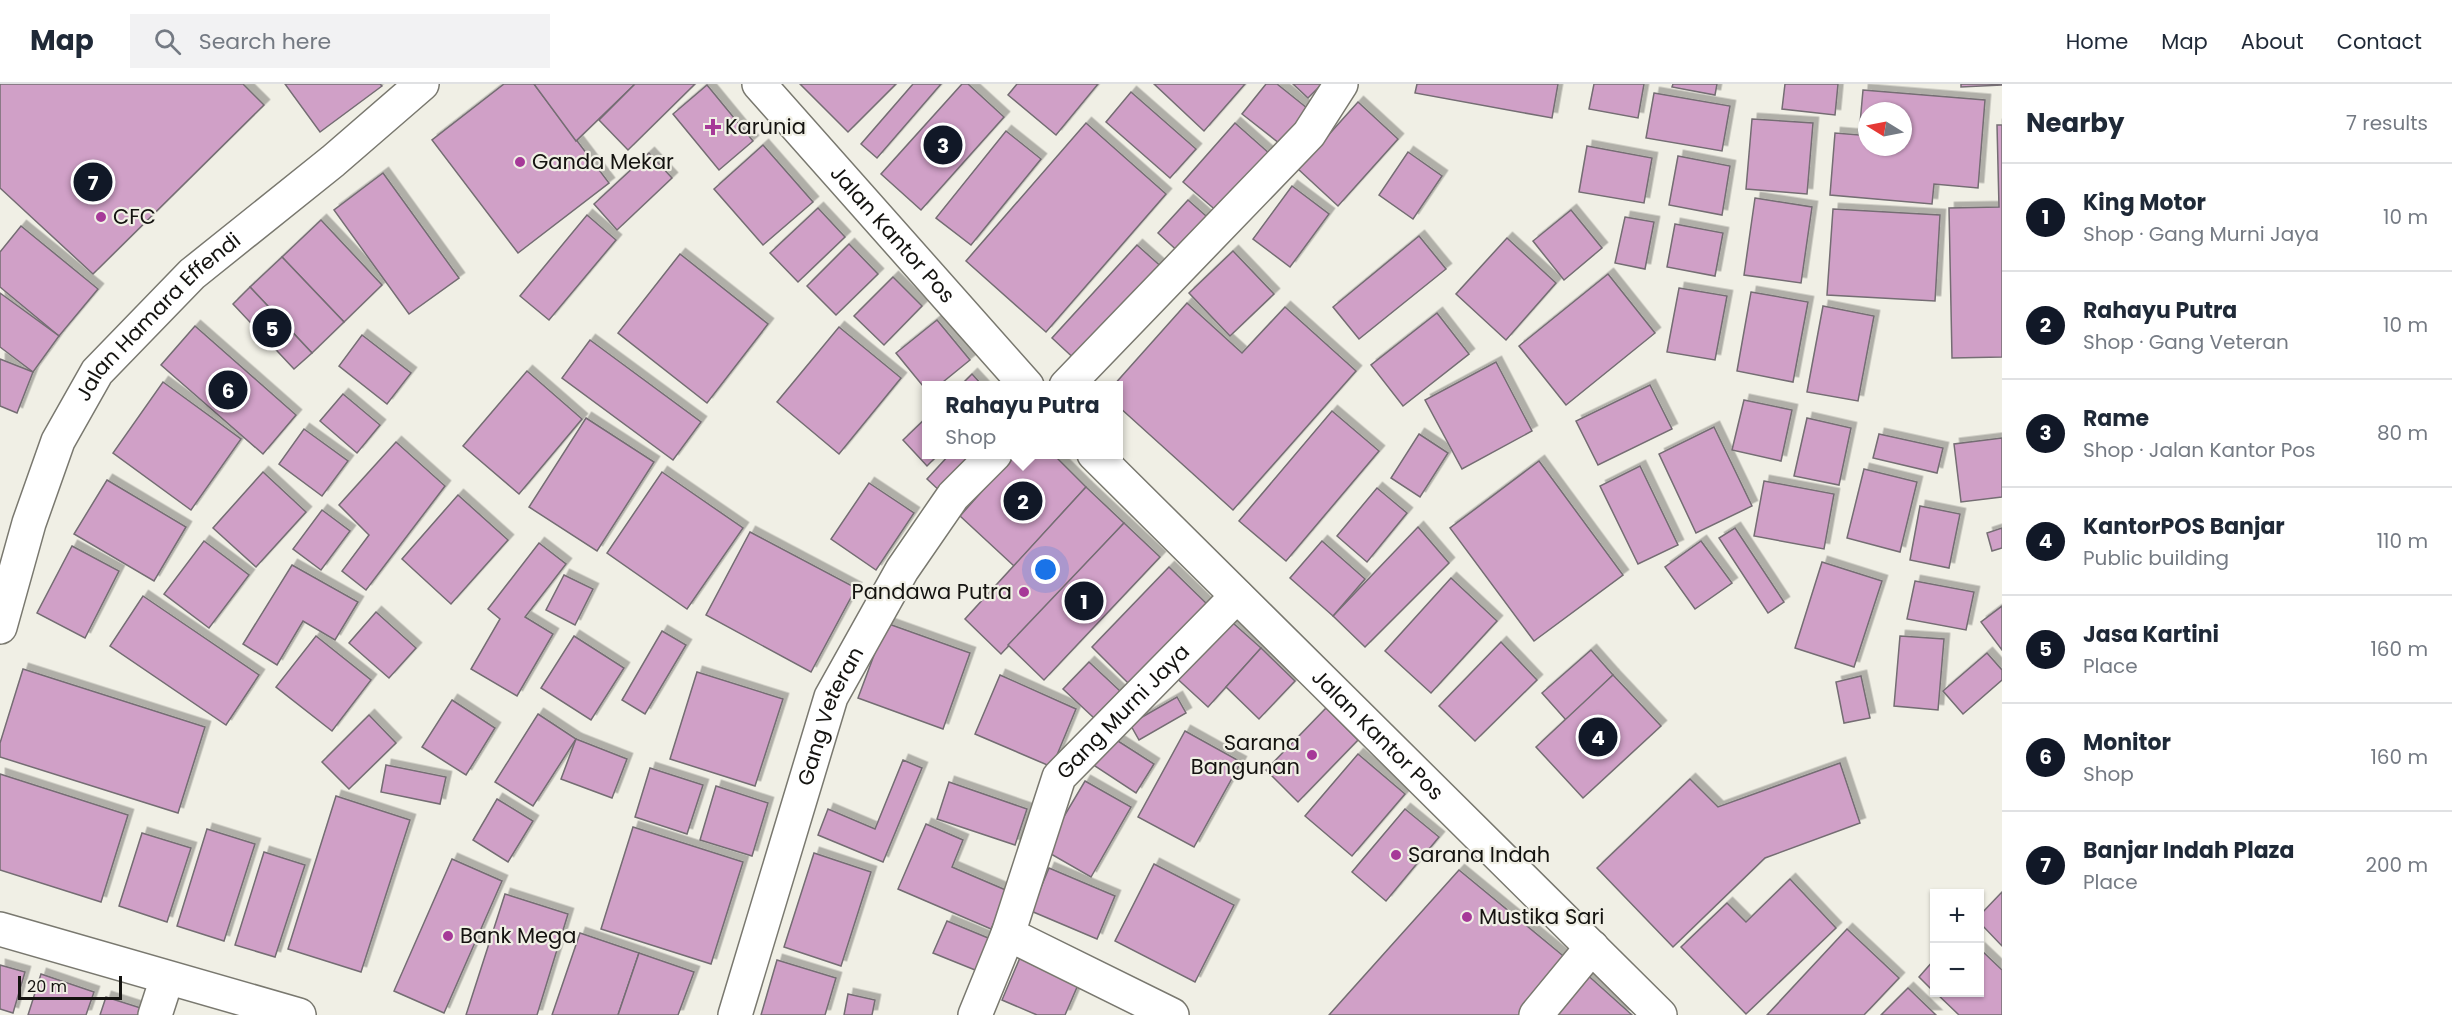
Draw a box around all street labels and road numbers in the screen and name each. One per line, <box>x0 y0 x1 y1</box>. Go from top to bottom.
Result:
street label: Jalan Kantor Pos <box>824 159 962 309</box>
street label: Jalan Hamara Effendi <box>68 226 246 406</box>
street label: Gang Murni Jaya <box>1050 638 1196 785</box>
street label: Gang Veteran <box>790 641 870 789</box>
street label: Jalan Kantor Pos <box>1305 663 1450 806</box>

